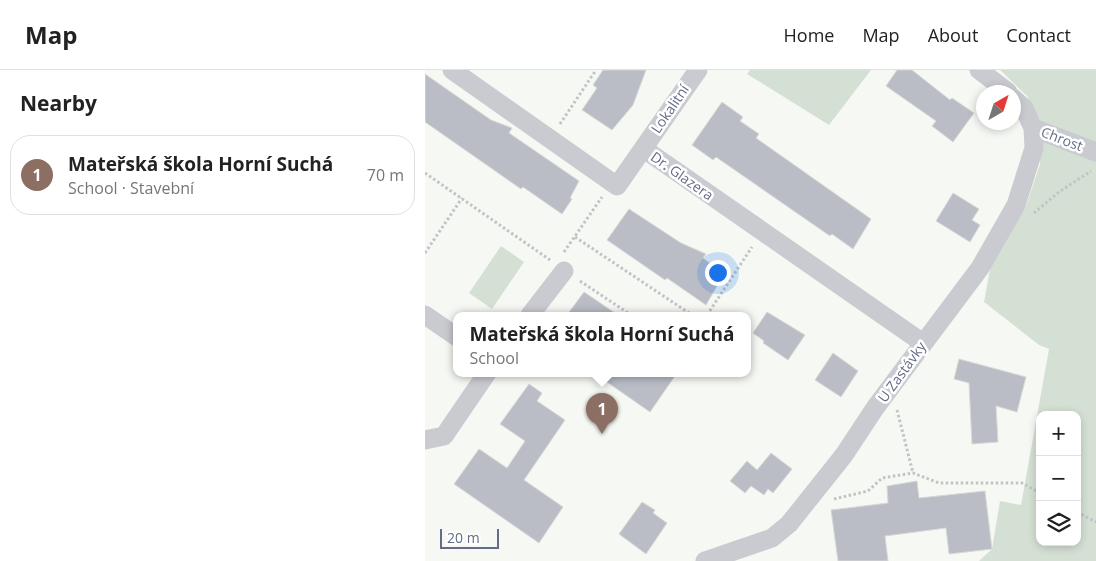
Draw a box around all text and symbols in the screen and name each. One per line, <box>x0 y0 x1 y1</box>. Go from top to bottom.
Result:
text: Map <box>25 18 77 51</box>
text: Home <box>784 23 834 47</box>
text: Map <box>862 23 900 47</box>
text: About <box>928 23 978 47</box>
text: Contact <box>1006 23 1071 47</box>
street label: Lokalitní <box>646 80 693 137</box>
north arrow <box>976 85 1021 130</box>
text: Nearby <box>20 89 97 117</box>
street label: Chrost <box>1039 122 1086 155</box>
street label: Dr. Glazera <box>647 147 717 204</box>
text: Mateřská škola Horní Suchá <box>68 151 333 177</box>
text: 1 <box>32 164 42 186</box>
text: 70 m <box>367 164 404 186</box>
text: School · Stavební <box>68 177 194 199</box>
your location <box>705 260 731 286</box>
popup <box>453 312 751 377</box>
text: Mateřská škola Horní Suchá <box>469 321 735 347</box>
street label: U Zastávky <box>873 337 931 406</box>
text: School <box>469 347 519 369</box>
pin: 1 <box>586 393 618 434</box>
map controls <box>1036 411 1081 546</box>
button: + <box>1036 411 1081 456</box>
button: − <box>1036 456 1081 501</box>
button: layers <box>1036 501 1081 546</box>
scale bar <box>440 526 499 549</box>
text: 20 m <box>447 528 480 547</box>

